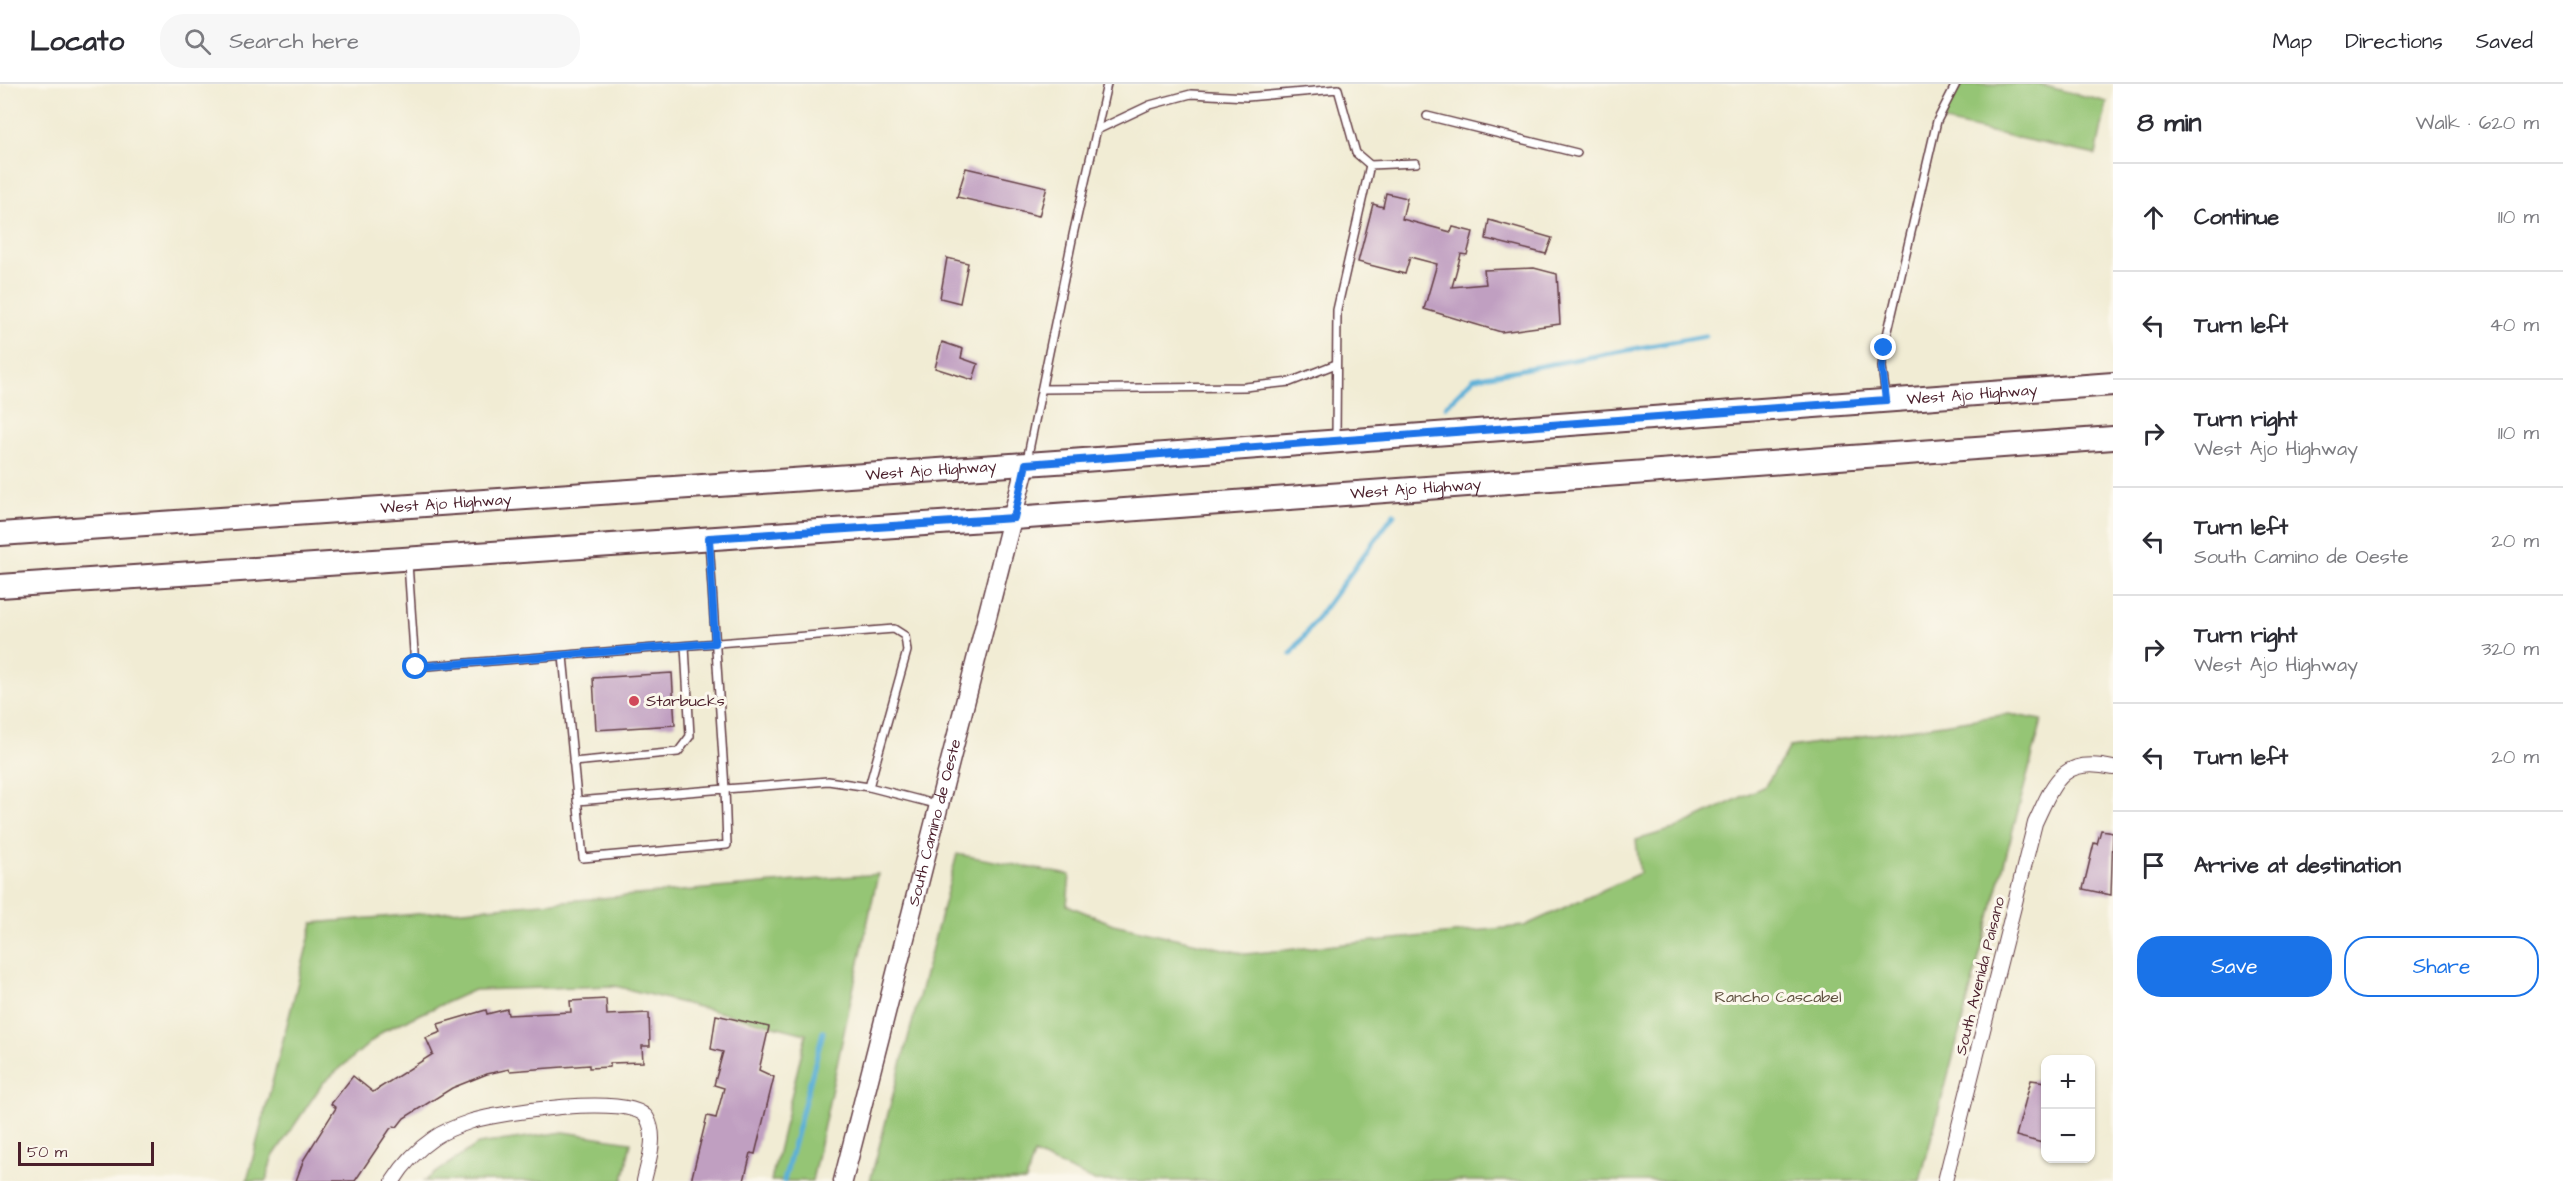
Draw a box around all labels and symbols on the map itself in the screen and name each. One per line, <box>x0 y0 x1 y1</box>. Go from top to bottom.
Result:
route end <box>1870 334 1896 360</box>
street label: West Ajo Highway <box>1906 379 2039 410</box>
street label: West Ajo Highway <box>865 455 997 486</box>
street label: West Ajo Highway <box>1349 473 1482 504</box>
street label: West Ajo Highway <box>380 488 512 519</box>
route start <box>402 653 428 679</box>
place label: Starbucks <box>646 690 725 712</box>
marker: Starbucks <box>627 694 641 708</box>
street label: South Camino de Oeste <box>903 736 966 908</box>
street label: South Avenida Paisano <box>1950 894 2010 1058</box>
park label: Rancho Cascabel <box>1715 986 1841 1008</box>
scale bar <box>18 1139 154 1166</box>

